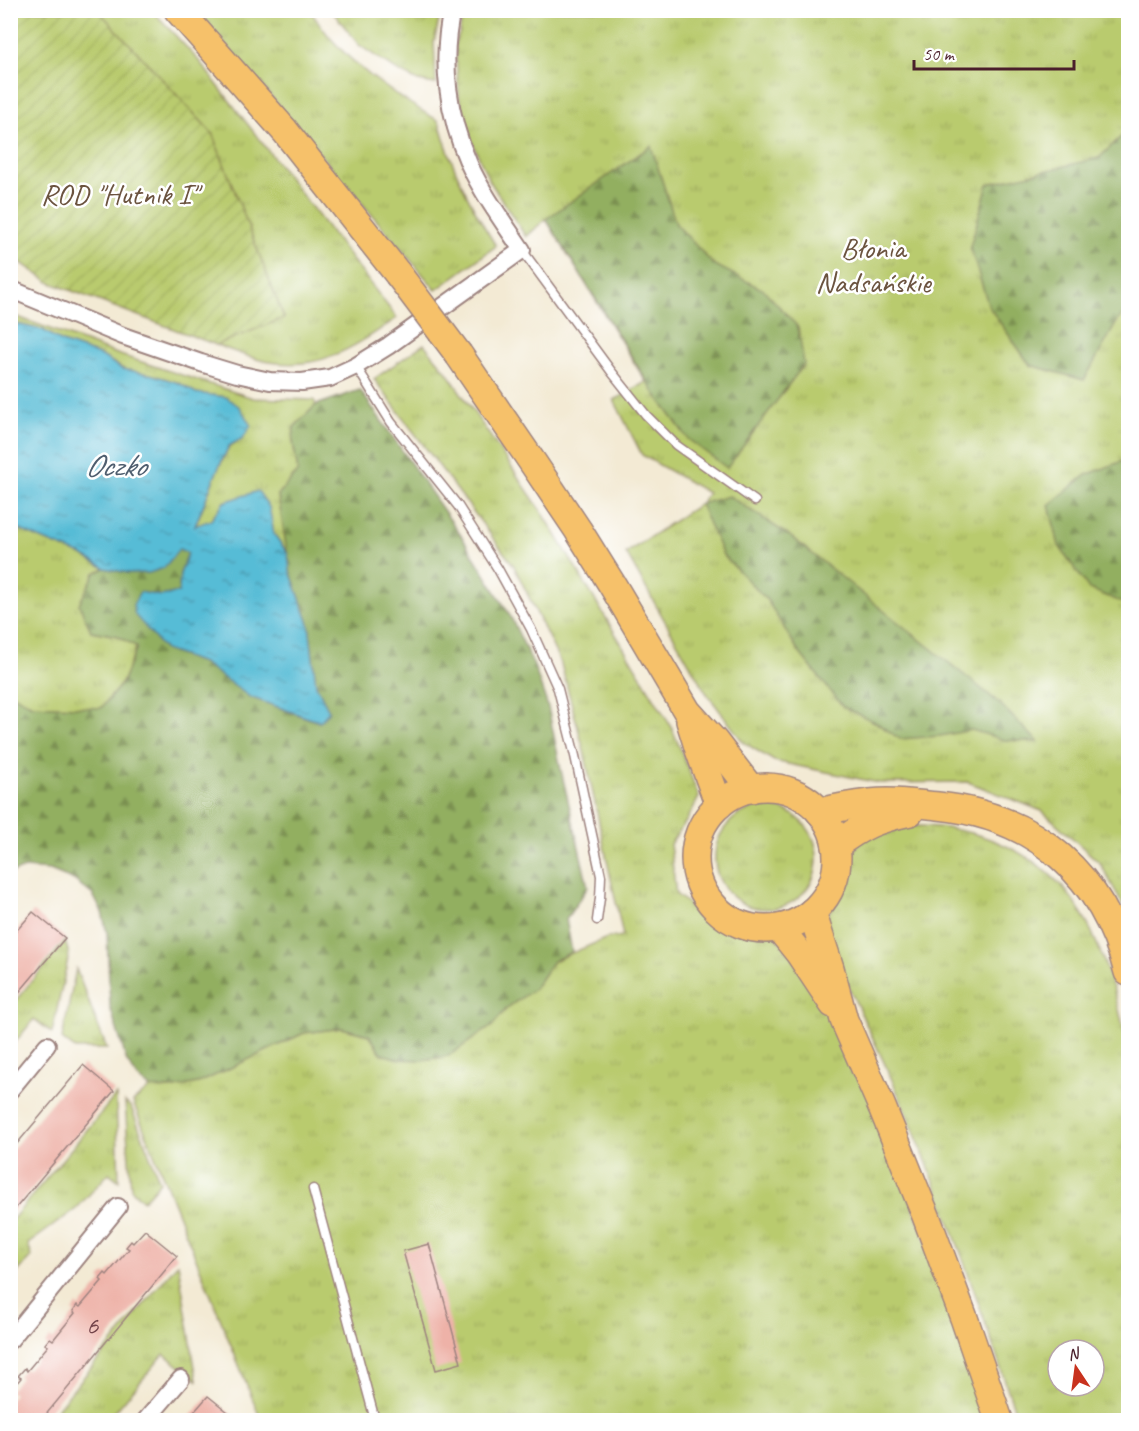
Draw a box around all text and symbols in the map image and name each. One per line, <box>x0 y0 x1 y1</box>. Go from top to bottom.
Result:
scale bar <box>914 33 1074 71</box>
text: 50 m <box>923 43 956 65</box>
park label: ROD "Hutnik I" <box>41 175 203 213</box>
park label: Błonia Nadsańskie <box>815 229 933 301</box>
water label: Oczko <box>85 445 150 486</box>
house number: 6 <box>86 1308 99 1342</box>
north arrow <box>1046 1338 1106 1398</box>
text: N <box>1066 1343 1083 1365</box>

